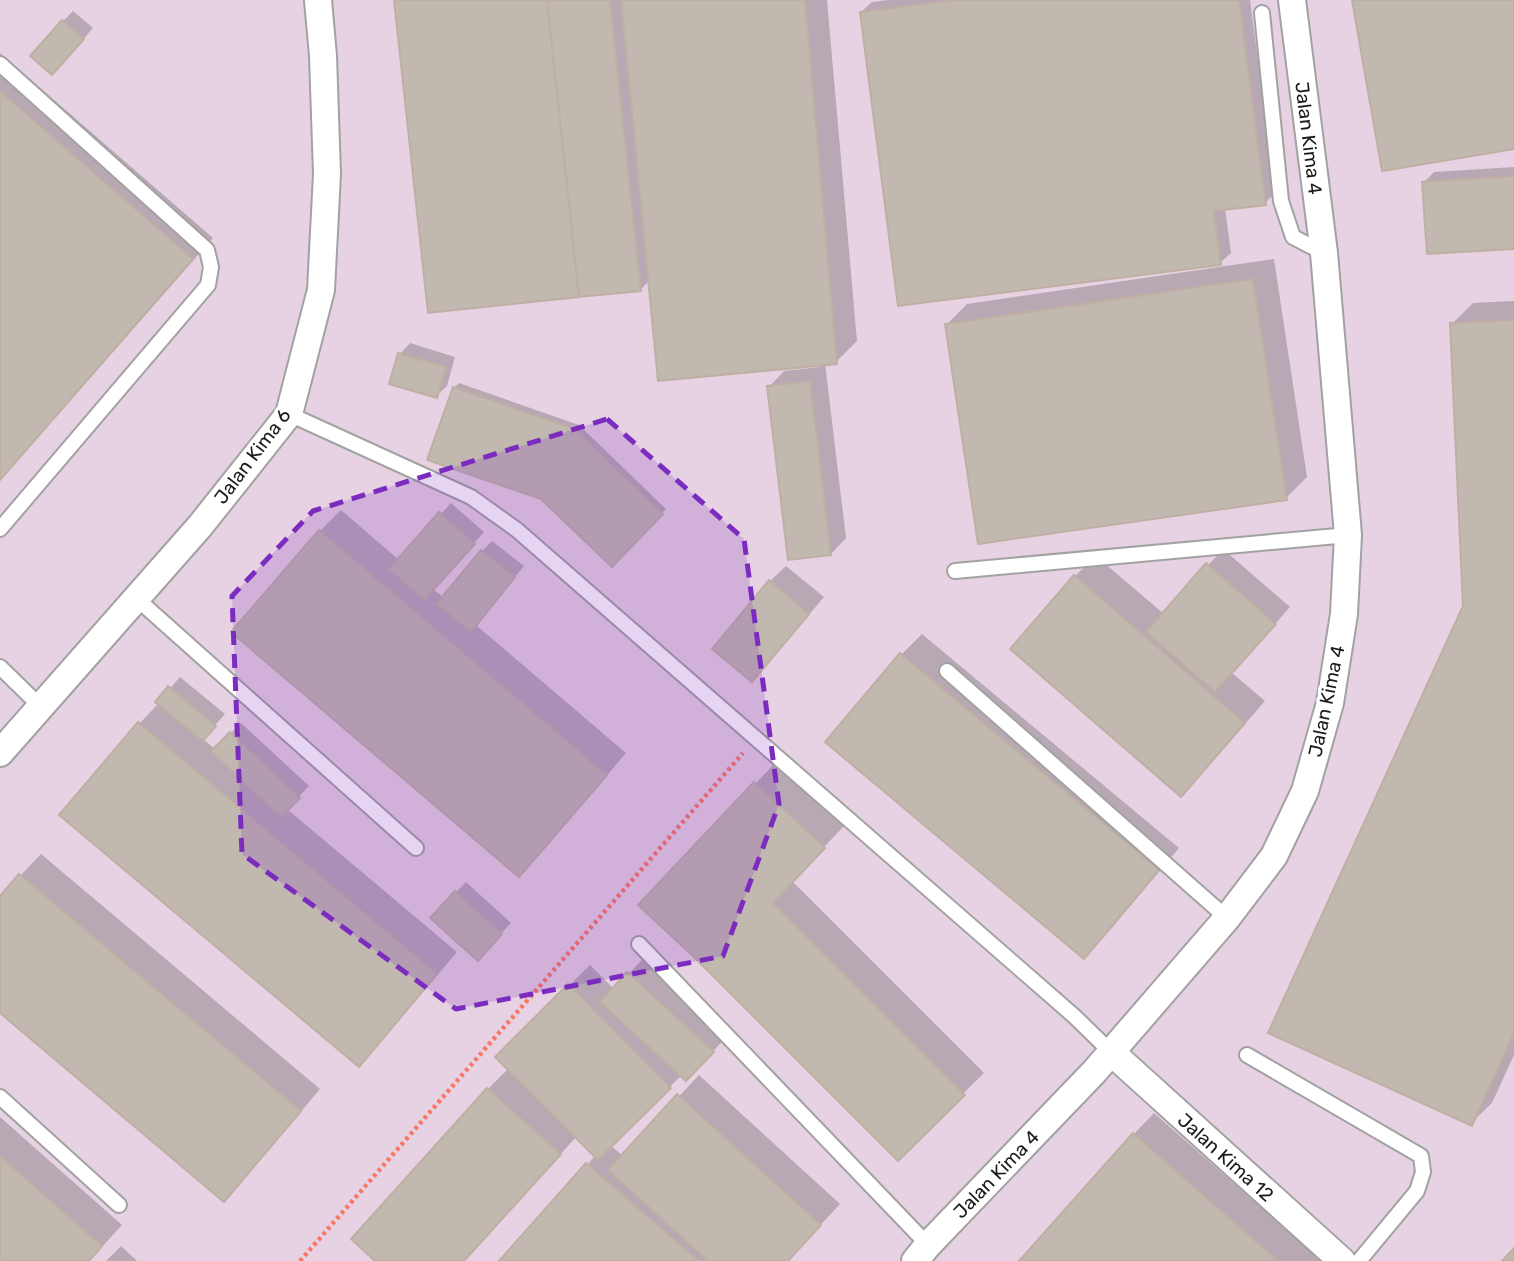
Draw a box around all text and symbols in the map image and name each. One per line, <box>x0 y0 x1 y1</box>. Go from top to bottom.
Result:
street label: Jalan Kima 4 <box>1290 80 1327 196</box>
street label: Jalan Kima 6 <box>209 404 296 508</box>
street label: Jalan Kima 4 <box>1303 643 1350 759</box>
street label: Jalan Kima 12 <box>1173 1108 1278 1206</box>
street label: Jalan Kima 4 <box>949 1125 1044 1223</box>

